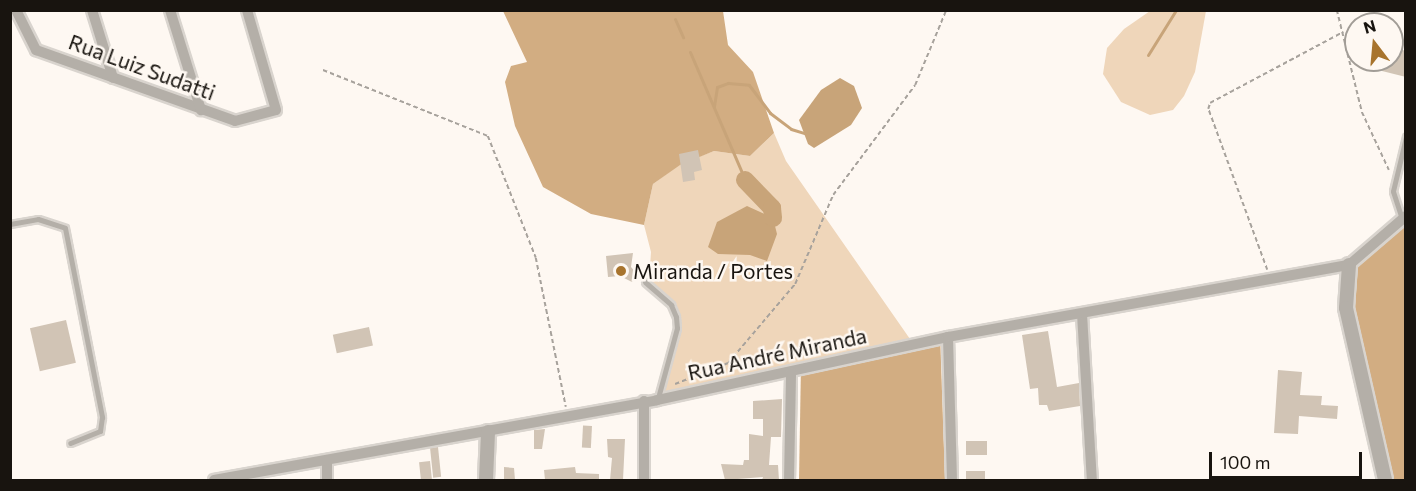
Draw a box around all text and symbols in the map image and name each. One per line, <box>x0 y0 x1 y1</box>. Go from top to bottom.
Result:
north arrow <box>1344 12 1404 72</box>
text: N <box>1361 15 1378 37</box>
street label: Rua Luiz Sudatti <box>65 29 219 105</box>
place label: Miranda / Portes <box>633 258 793 284</box>
marker: Miranda / Portes <box>614 264 628 278</box>
street label: Rua André Miranda <box>685 323 869 385</box>
scale bar <box>1212 440 1365 478</box>
text: 100 m <box>1220 451 1270 473</box>

